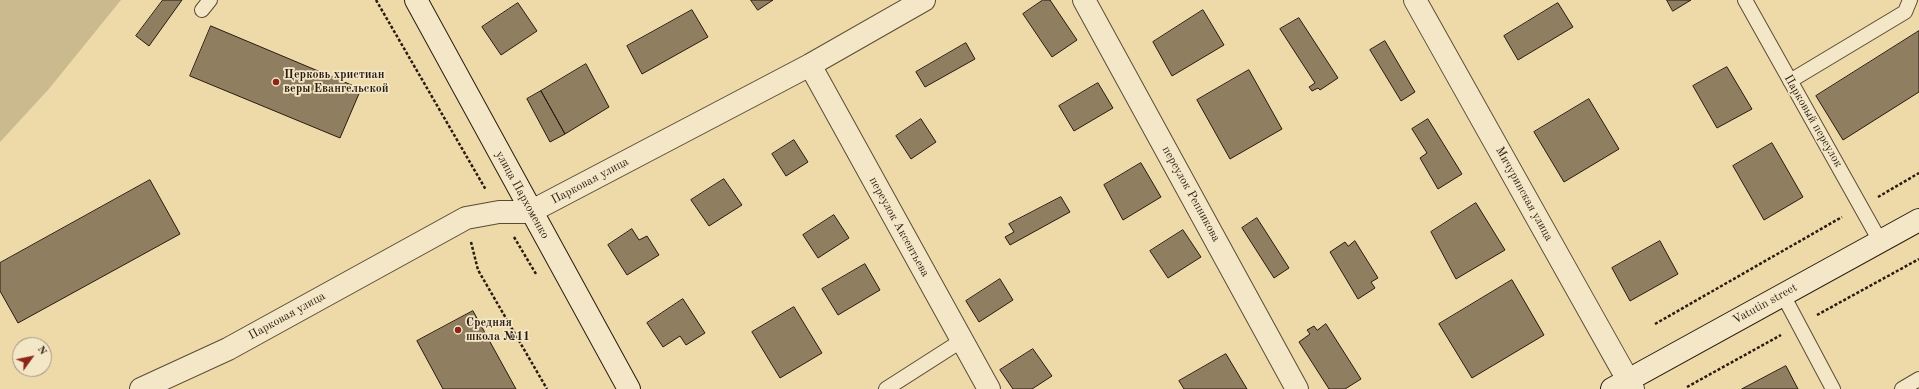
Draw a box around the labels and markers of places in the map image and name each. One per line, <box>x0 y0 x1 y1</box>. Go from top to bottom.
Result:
place label: Церковь христиан веры Евангельской <box>284 68 389 96</box>
marker: Церковь христиан веры Евангельской <box>271 77 281 87</box>
place label: Средняя школа №11 <box>466 316 530 344</box>
marker: Средняя школа №11 <box>453 325 463 335</box>

